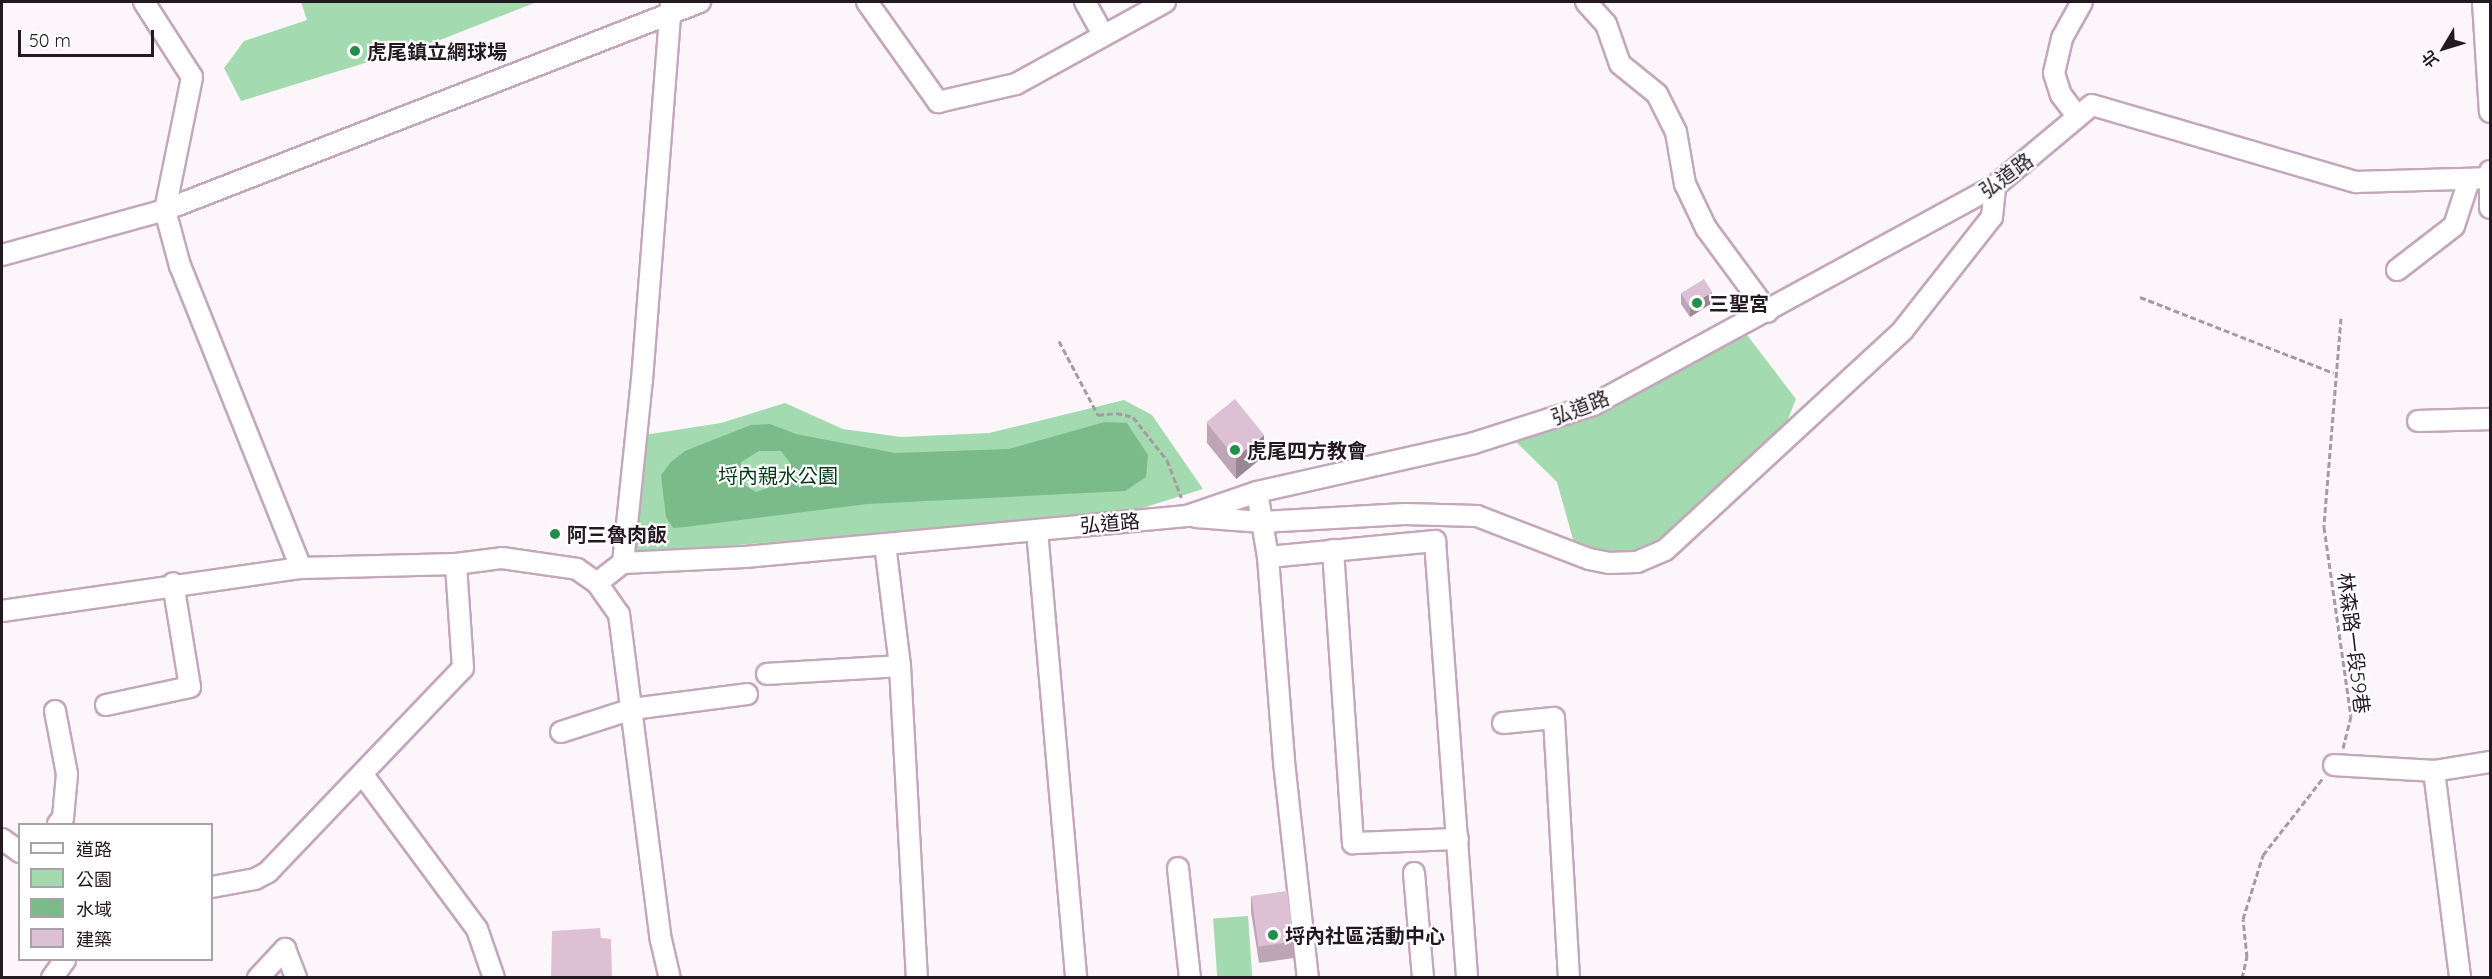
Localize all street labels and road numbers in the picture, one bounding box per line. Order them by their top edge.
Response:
street label: 弘道路 [1975,148,2037,202]
street label: 弘道路 [1548,385,1612,429]
street label: 弘道路 [1079,508,1141,538]
street label: 林森路一段59巷 [2333,571,2375,715]

